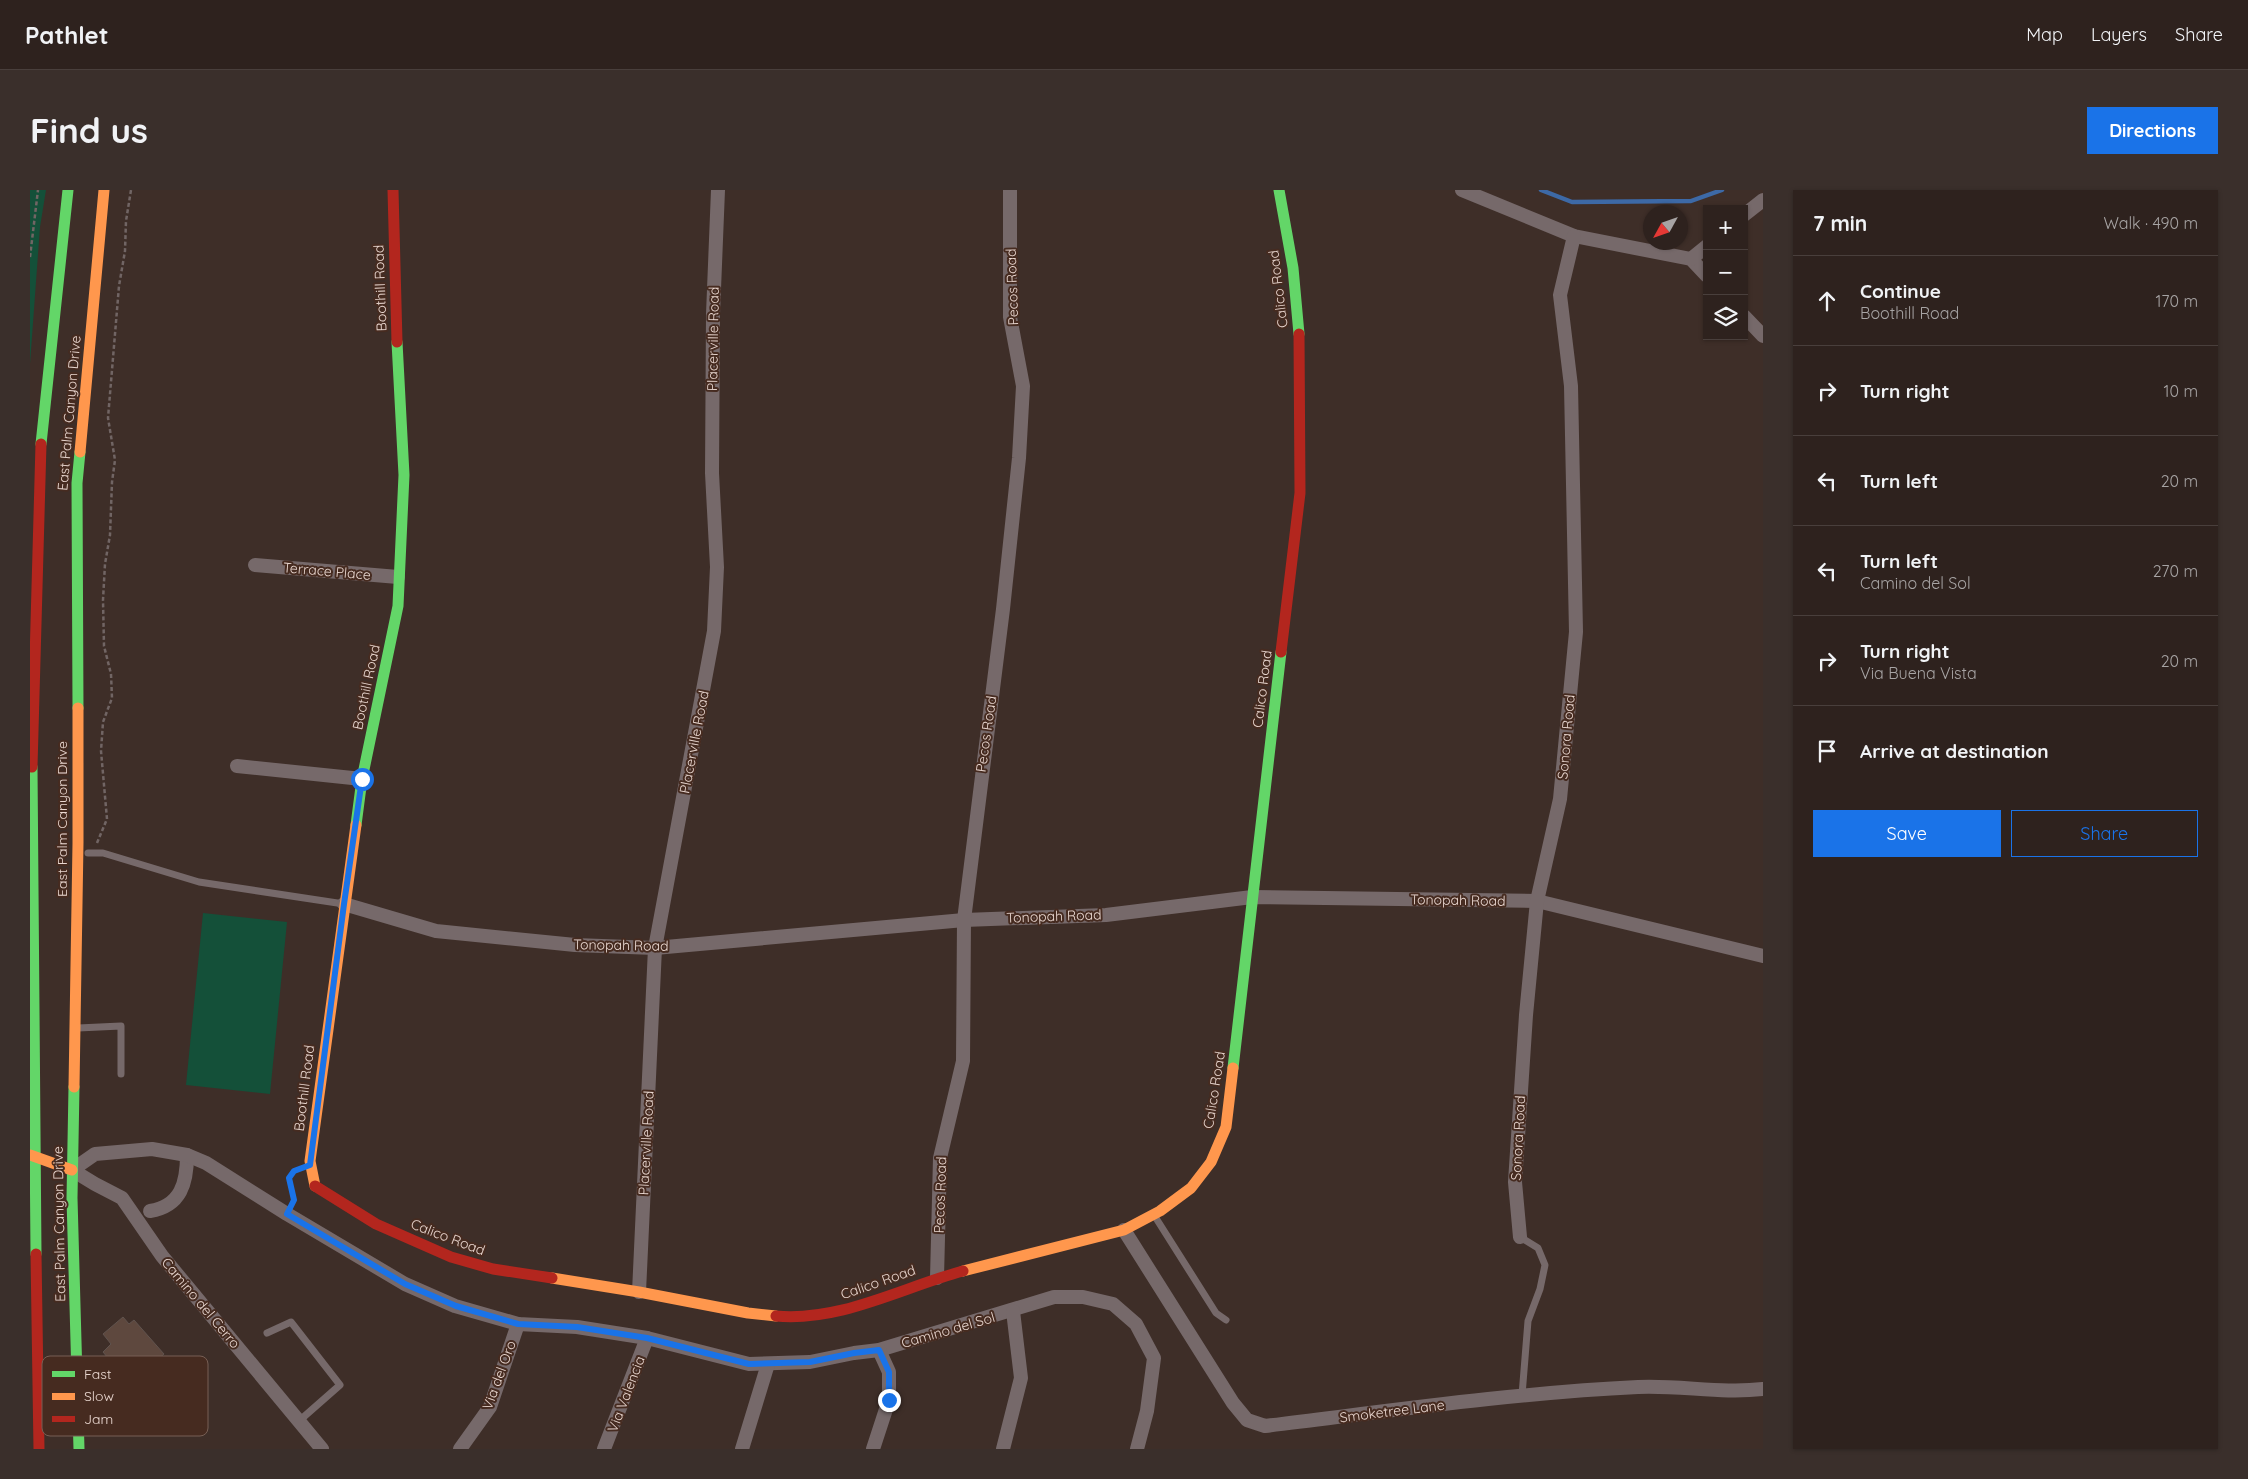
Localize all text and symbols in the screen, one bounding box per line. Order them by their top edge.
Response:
text: Pathlet [25,20,109,50]
text: Map [2026,23,2063,46]
text: Layers [2091,23,2147,46]
text: Share [2175,23,2223,46]
button: Directions [2087,107,2218,154]
text: Find us [30,108,148,152]
north arrow [1643,205,1688,250]
map controls [1703,205,1748,340]
button: + [1703,205,1748,250]
text: 7 min [1813,210,1867,236]
text: Walk · 490 m [2103,213,2198,233]
street label: Boothill Road [369,244,391,332]
street label: Pecos Road [1002,248,1022,326]
street label: Calico Road [1264,249,1292,329]
button: − [1703,250,1748,295]
text: Continue [1860,279,1941,303]
street label: Placerville Road [703,287,723,391]
icon: ahead [1813,287,1841,315]
text: 170 m [2155,291,2198,311]
button: layers [1703,295,1748,340]
text: Boothill Road [1860,303,1959,323]
street label: East Palm Canyon Drive [53,335,85,491]
icon: right [1813,377,1841,405]
text: Turn right [1860,379,1949,403]
text: 10 m [2164,381,2198,401]
icon: left [1813,467,1841,495]
text: Turn left [1860,469,1938,493]
text: 20 m [2161,471,2198,491]
text: Turn left [1860,549,1938,573]
icon: left [1813,557,1841,585]
street label: Terrace Place [282,558,372,584]
text: 270 m [2153,561,2198,581]
text: Camino del Sol [1860,573,1971,593]
text: Turn right [1860,639,1949,663]
street label: Boothill Road [348,643,384,731]
icon: right [1813,647,1841,675]
street label: Calico Road [1248,649,1276,729]
text: 20 m [2161,651,2198,671]
text: Via Buena Vista [1860,663,1977,683]
street label: Placerville Road [675,689,713,795]
street label: Sonora Road [1553,694,1579,780]
street label: Pecos Road [972,695,1000,773]
icon: arrive [1813,737,1841,765]
text: Arrive at destination [1860,739,2049,763]
street label: East Palm Canyon Drive [53,741,71,897]
route start [351,768,374,791]
button: Save [1813,810,2001,857]
button: Share [2011,810,2198,857]
street label: Tonopah Road [1410,890,1506,910]
street label: Tonopah Road [1006,905,1102,927]
street label: Tonopah Road [573,935,669,955]
street label: Boothill Road [290,1044,318,1132]
street label: Calico Road [1199,1050,1229,1130]
street label: Placerville Road [634,1090,658,1196]
street label: Sonora Road [1507,1095,1529,1181]
street label: East Palm Canyon Drive [49,1146,69,1302]
street label: Pecos Road [930,1156,950,1234]
street label: Calico Road [408,1215,488,1259]
street label: Camino del Cerro [158,1254,244,1352]
street label: Calico Road [838,1261,918,1303]
street label: Camino del Sol [899,1308,997,1352]
street label: Via del Oro [478,1338,520,1412]
street label: Via Valencia [603,1353,649,1435]
legend [42,1356,208,1436]
text: Fast [84,1365,112,1383]
text: Slow [84,1387,114,1405]
route end [878,1389,901,1412]
street label: Smoketree Lane [1338,1396,1446,1426]
text: Jam [84,1410,113,1428]

